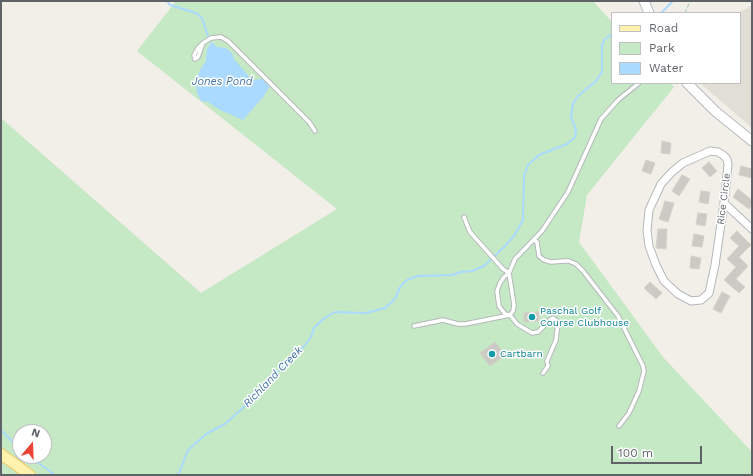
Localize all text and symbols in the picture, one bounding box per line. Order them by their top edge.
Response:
legend [611,12,741,84]
text: Road [649,21,678,35]
text: Park [649,41,675,55]
text: Water [649,61,683,75]
water label: Jones Pond [191,75,253,89]
street label: Rice Circle [715,173,733,225]
place label: Paschal Golf Course Clubhouse [540,305,629,328]
marker: Paschal Golf Course Clubhouse [527,312,537,322]
water label: Richland Creek [241,344,305,410]
place label: Cartbarn [500,348,543,360]
marker: Cartbarn [487,349,497,359]
north arrow [12,424,52,464]
text: N [30,426,42,441]
scale bar [613,438,704,464]
text: 100 m [618,446,653,460]

